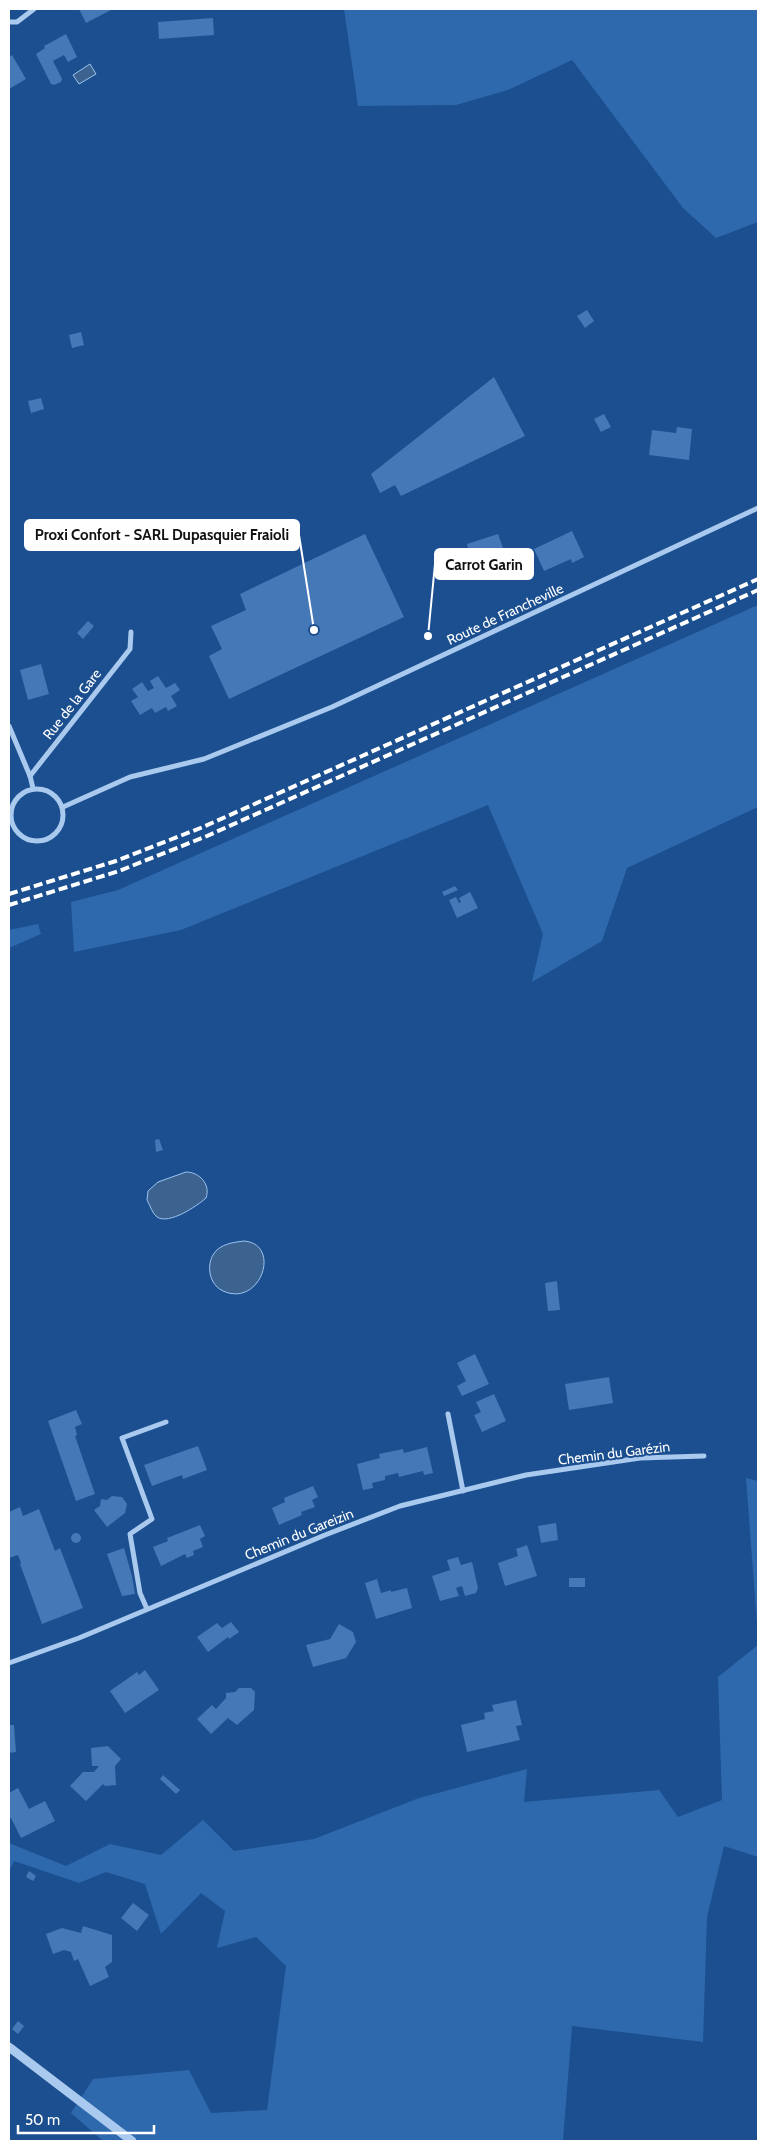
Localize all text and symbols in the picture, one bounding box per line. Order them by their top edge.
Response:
callout: Proxi Confort - SARL Dupasquier Fraioli [25,520,299,550]
text: Proxi Confort - SARL Dupasquier Fraioli [35,526,289,544]
callout: Carrot Garin [435,549,533,579]
text: Carrot Garin [445,556,523,574]
street label: Route de Francheville [444,579,566,649]
street label: Rue de la Gare [39,665,105,743]
street label: Chemin du Garézin [557,1437,671,1469]
street label: Chemin du Gareizin [242,1504,356,1564]
scale bar [18,2102,154,2134]
text: 50 m [25,2111,60,2129]

